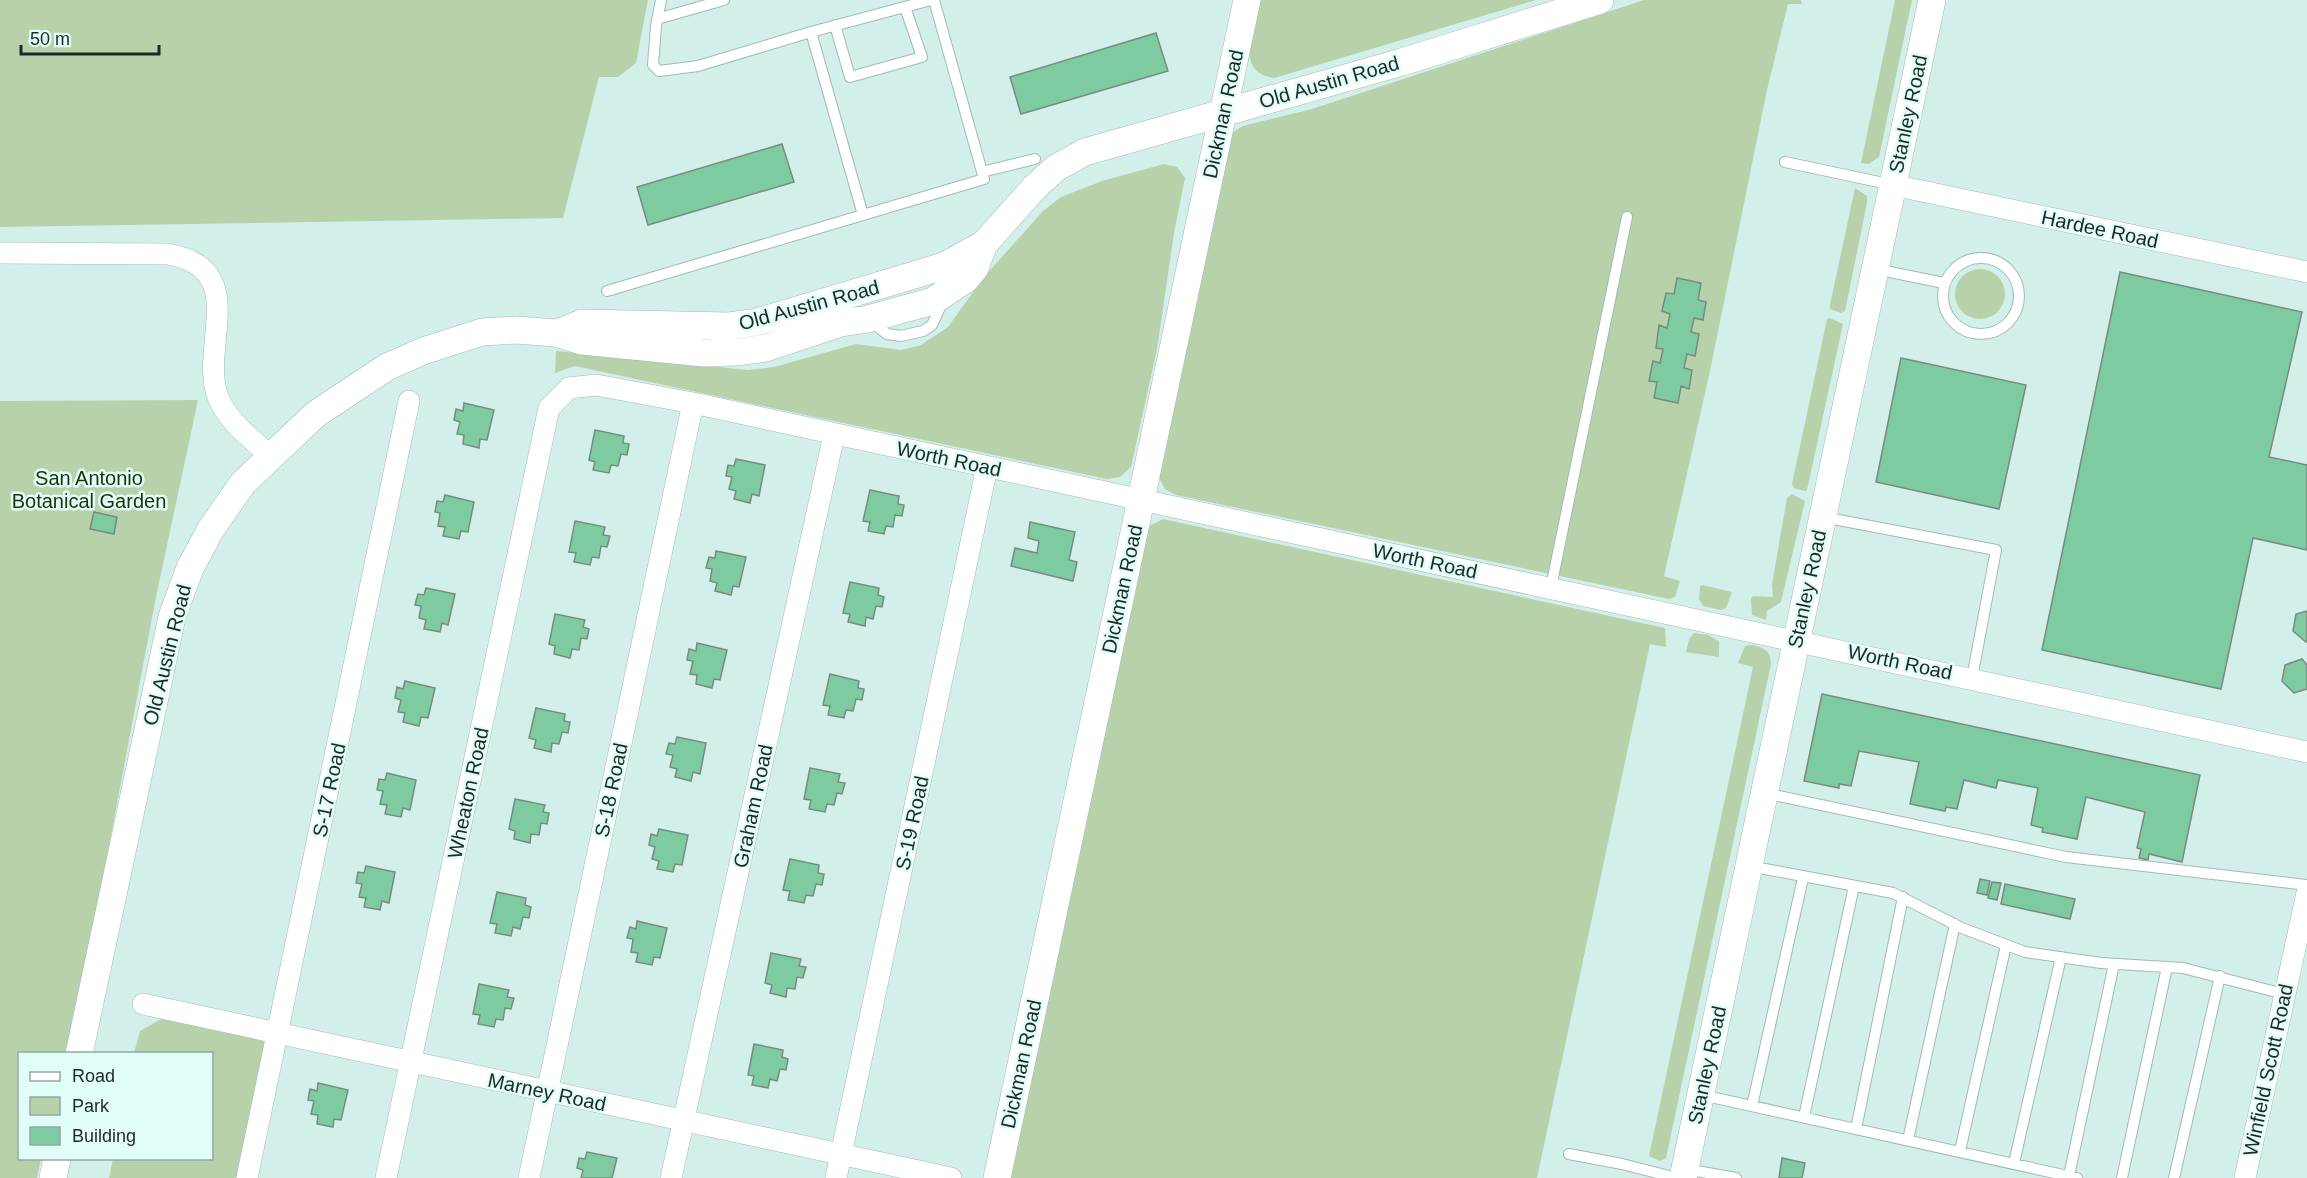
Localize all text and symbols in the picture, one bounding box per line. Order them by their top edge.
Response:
scale bar [21,18,159,56]
text: 50 m [30,29,70,49]
street label: Dickman Road [1199,48,1247,180]
street label: Old Austin Road [1257,52,1401,112]
street label: Stanley Road [1885,53,1931,175]
street label: Hardee Road [2040,206,2160,252]
street label: Old Austin Road [736,276,882,334]
street label: Worth Road [895,437,1003,481]
park label: San Antonio Botanical Garden [12,467,166,512]
street label: Dickman Road [1098,523,1146,655]
street label: Stanley Road [1784,528,1830,650]
street label: Worth Road [1371,539,1479,583]
street label: Old Austin Road [139,582,195,728]
street label: Worth Road [1846,640,1954,684]
street label: Wheaton Road [443,725,493,861]
street label: S-17 Road [308,741,350,839]
street label: S-18 Road [590,741,632,839]
street label: Graham Road [729,742,777,870]
street label: S-19 Road [891,774,933,872]
street label: Winfield Scott Road [2239,982,2297,1158]
street label: Dickman Road [997,998,1045,1130]
street label: Stanley Road [1684,1004,1730,1126]
legend [18,1052,213,1160]
text: Road [72,1066,115,1086]
street label: Marney Road [486,1069,608,1115]
text: Park [72,1096,110,1116]
text: Building [72,1126,136,1146]

